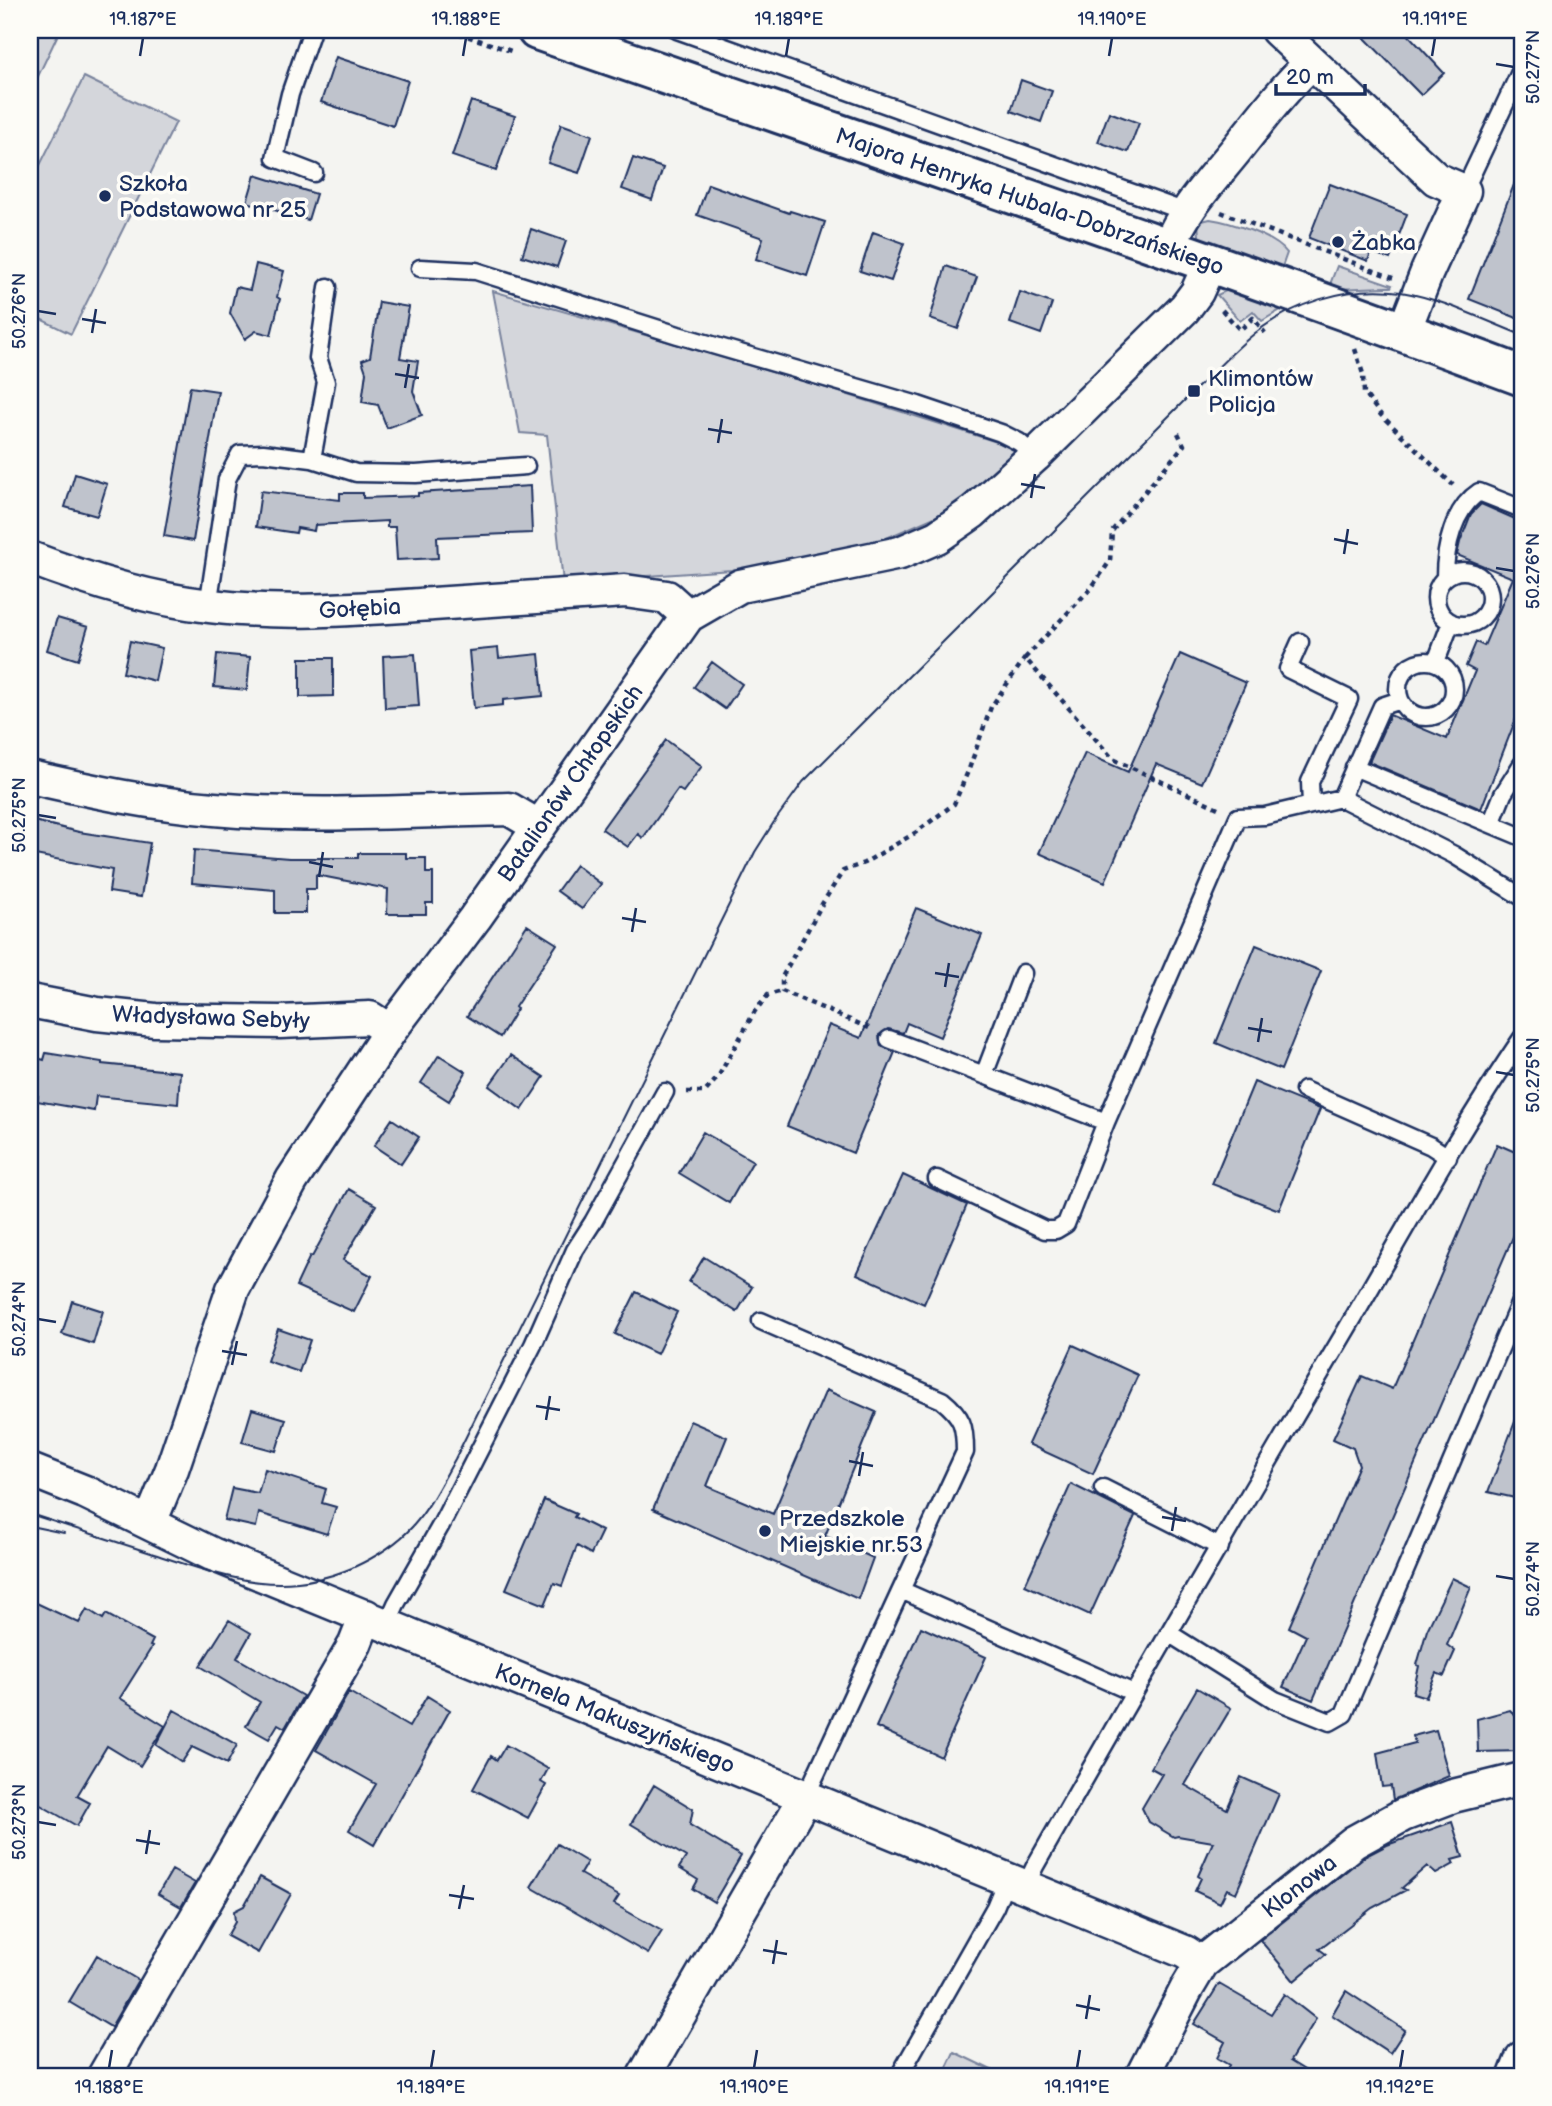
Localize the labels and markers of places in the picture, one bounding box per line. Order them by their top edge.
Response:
place label: Szkoła Podstawowa nr 25 [119,170,307,224]
marker: Szkoła Podstawowa nr 25 [97,188,113,204]
place label: Żabka [1351,229,1416,257]
marker: Żabka [1330,234,1346,250]
place label: Klimontów Policja [1208,365,1314,419]
marker: Klimontów Policja [1186,383,1202,399]
place label: Przedszkole Miejskie nr.53 [779,1505,923,1559]
marker: Przedszkole Miejskie nr.53 [757,1523,773,1539]

